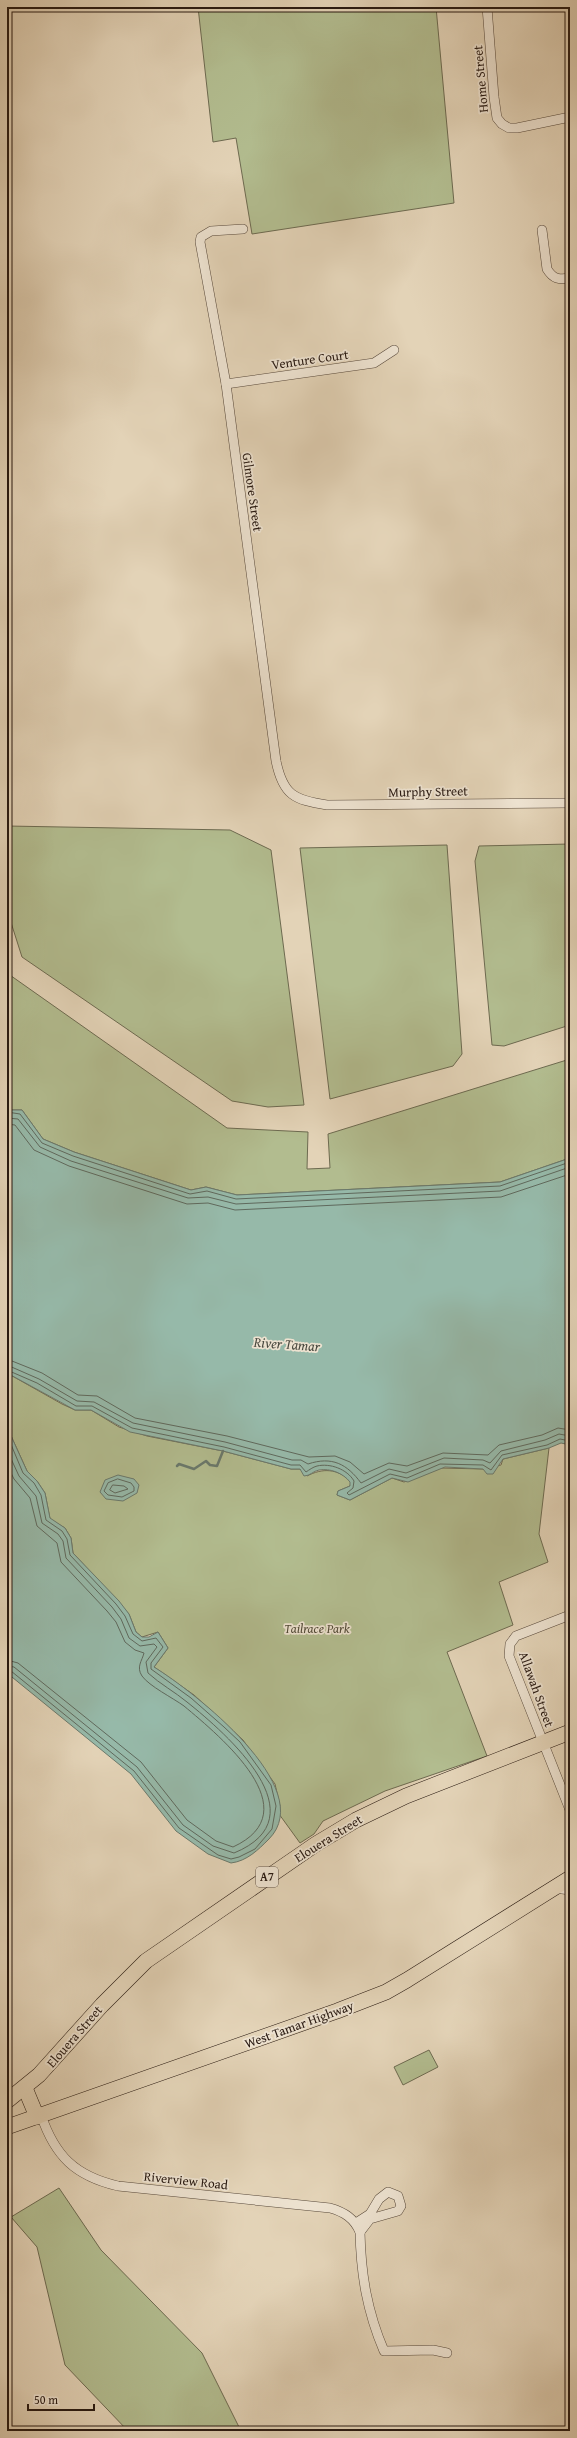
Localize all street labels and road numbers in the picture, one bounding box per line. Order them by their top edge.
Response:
street label: Home Street [468,44,493,114]
street label: Venture Court [270,345,350,374]
street label: Gilmore Street [238,452,267,533]
street label: Murphy Street [388,781,468,802]
street label: Allawah Street [514,1649,559,1730]
street label: Elouera Street [291,1810,366,1867]
road number: A7 [256,1867,278,1887]
street label: West Tamar Highway [242,1996,357,2053]
street label: Elouera Street [42,2001,107,2072]
street label: Riverview Road [143,2167,229,2194]

